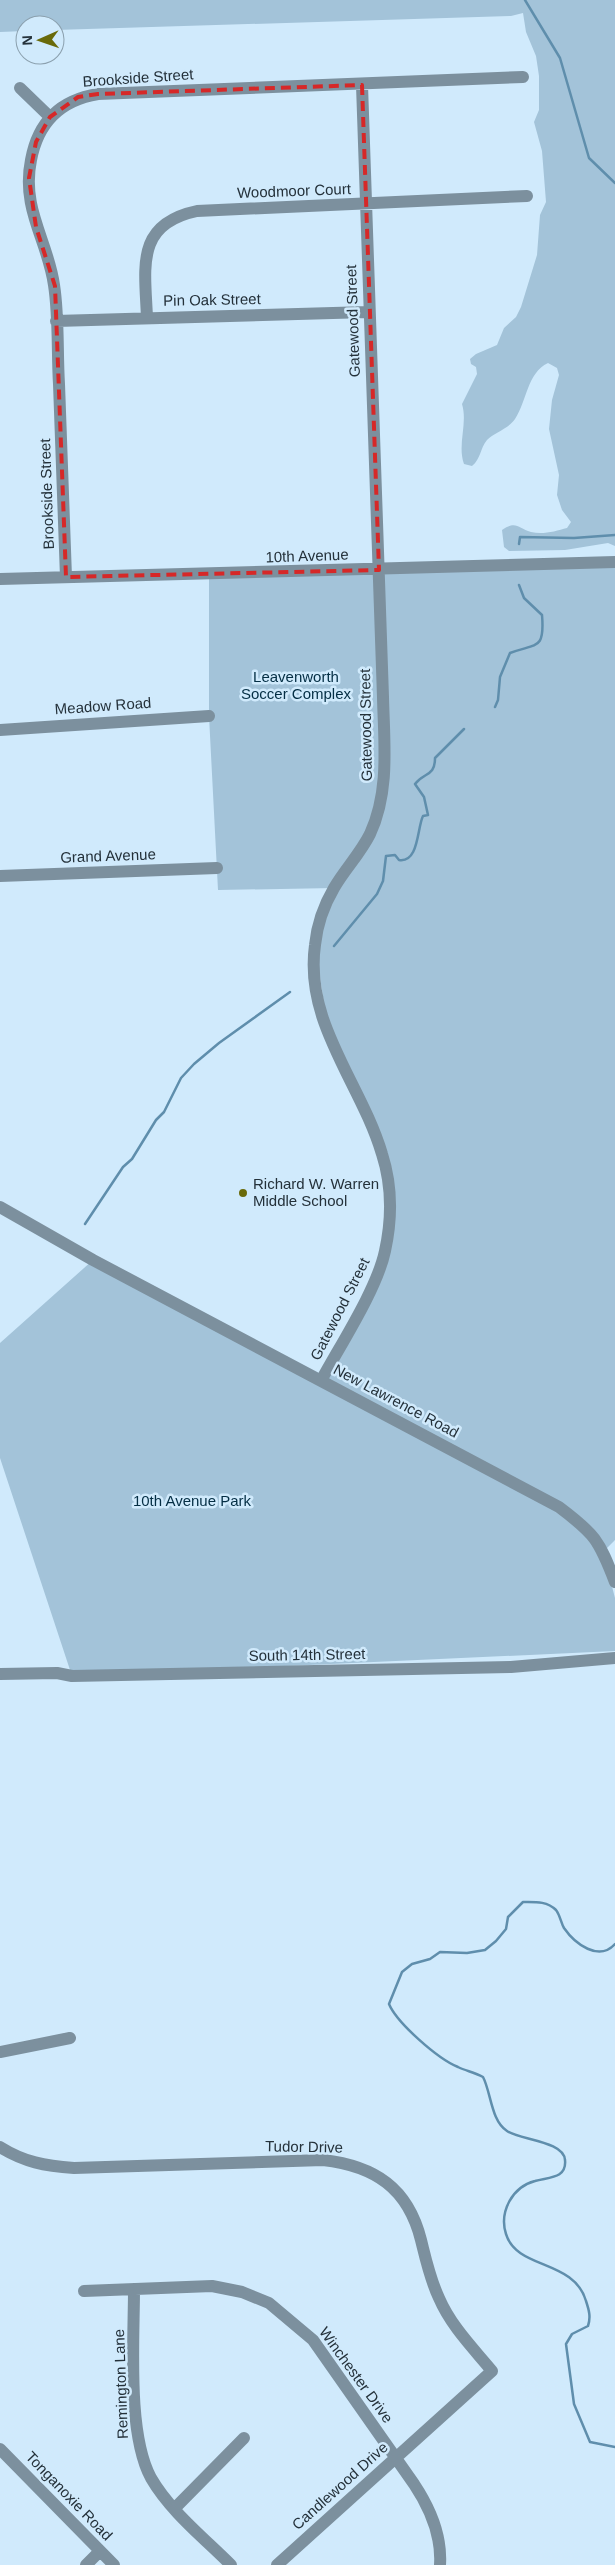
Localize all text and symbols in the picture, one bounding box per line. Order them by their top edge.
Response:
north arrow [15,15,65,65]
text: N [19,35,35,46]
street label: Brookside Street [82,65,195,90]
street label: Woodmoor Court [237,180,352,201]
street label: Gatewood Street [342,264,363,378]
street label: Pin Oak Street [163,290,262,309]
street label: Brookside Street [36,437,57,550]
street label: 10th Avenue [265,546,349,565]
park label: Leavenworth Soccer Complex [241,668,352,702]
street label: Gatewood Street [356,668,375,781]
street label: Meadow Road [54,694,152,717]
street label: Grand Avenue [60,845,156,866]
place label: Richard W. Warren Middle School [253,1175,379,1209]
marker: Richard W. Warren Middle School [237,1187,249,1199]
street label: Gatewood Street [306,1254,373,1363]
street label: New Lawrence Road [331,1360,462,1441]
park label: 10th Avenue Park [133,1492,252,1509]
street label: South 14th Street [248,1645,366,1664]
street label: Tudor Drive [265,2137,343,2156]
street label: Winchester Drive [316,2324,397,2426]
street label: Remington Lane [110,2329,131,2439]
street label: Candlewood Drive [288,2438,391,2533]
street label: Tonganoxie Road [23,2448,116,2544]

